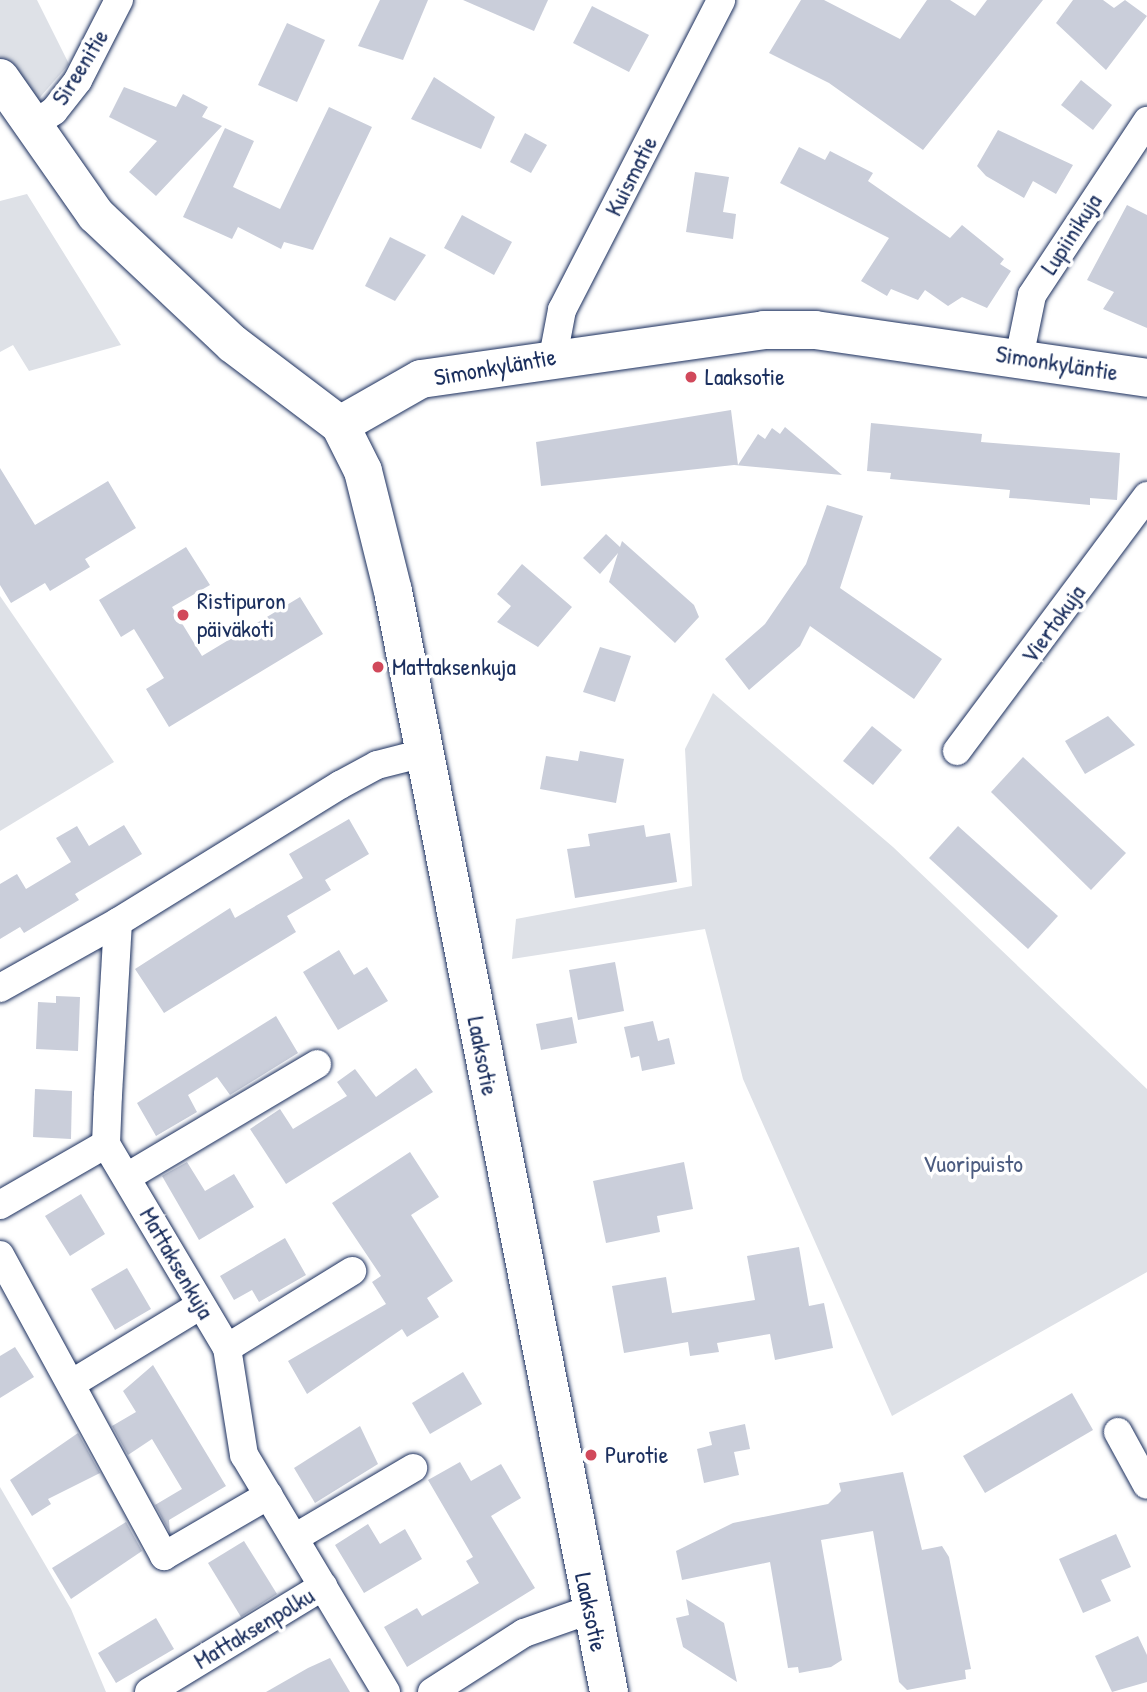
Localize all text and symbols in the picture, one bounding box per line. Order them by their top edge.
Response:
street label: Sireenitie [45,24,115,110]
street label: Kuismatie [599,131,663,221]
street label: Lupiinikuja [1034,188,1108,280]
street label: Simonkyläntie [994,339,1120,387]
street label: Simonkyläntie [432,342,558,392]
place label: Laaksotie [705,363,785,391]
marker: Laaksotie [683,369,699,385]
street label: Viertokuja [1015,579,1091,669]
place label: Ristipuron päiväkoti [197,587,286,643]
marker: Ristipuron päiväkoti [175,607,191,623]
place label: Mattaksenkuja [392,653,516,681]
marker: Mattaksenkuja [370,659,386,675]
street label: Laaksotie [461,1014,505,1098]
park label: Vuoripuisto [923,1150,1023,1178]
street label: Mattaksenkuja [134,1202,220,1324]
place label: Purotie [605,1441,668,1469]
marker: Purotie [583,1447,599,1463]
street label: Laaksotie [569,1570,613,1654]
street label: Mattaksenpolku [189,1581,319,1675]

